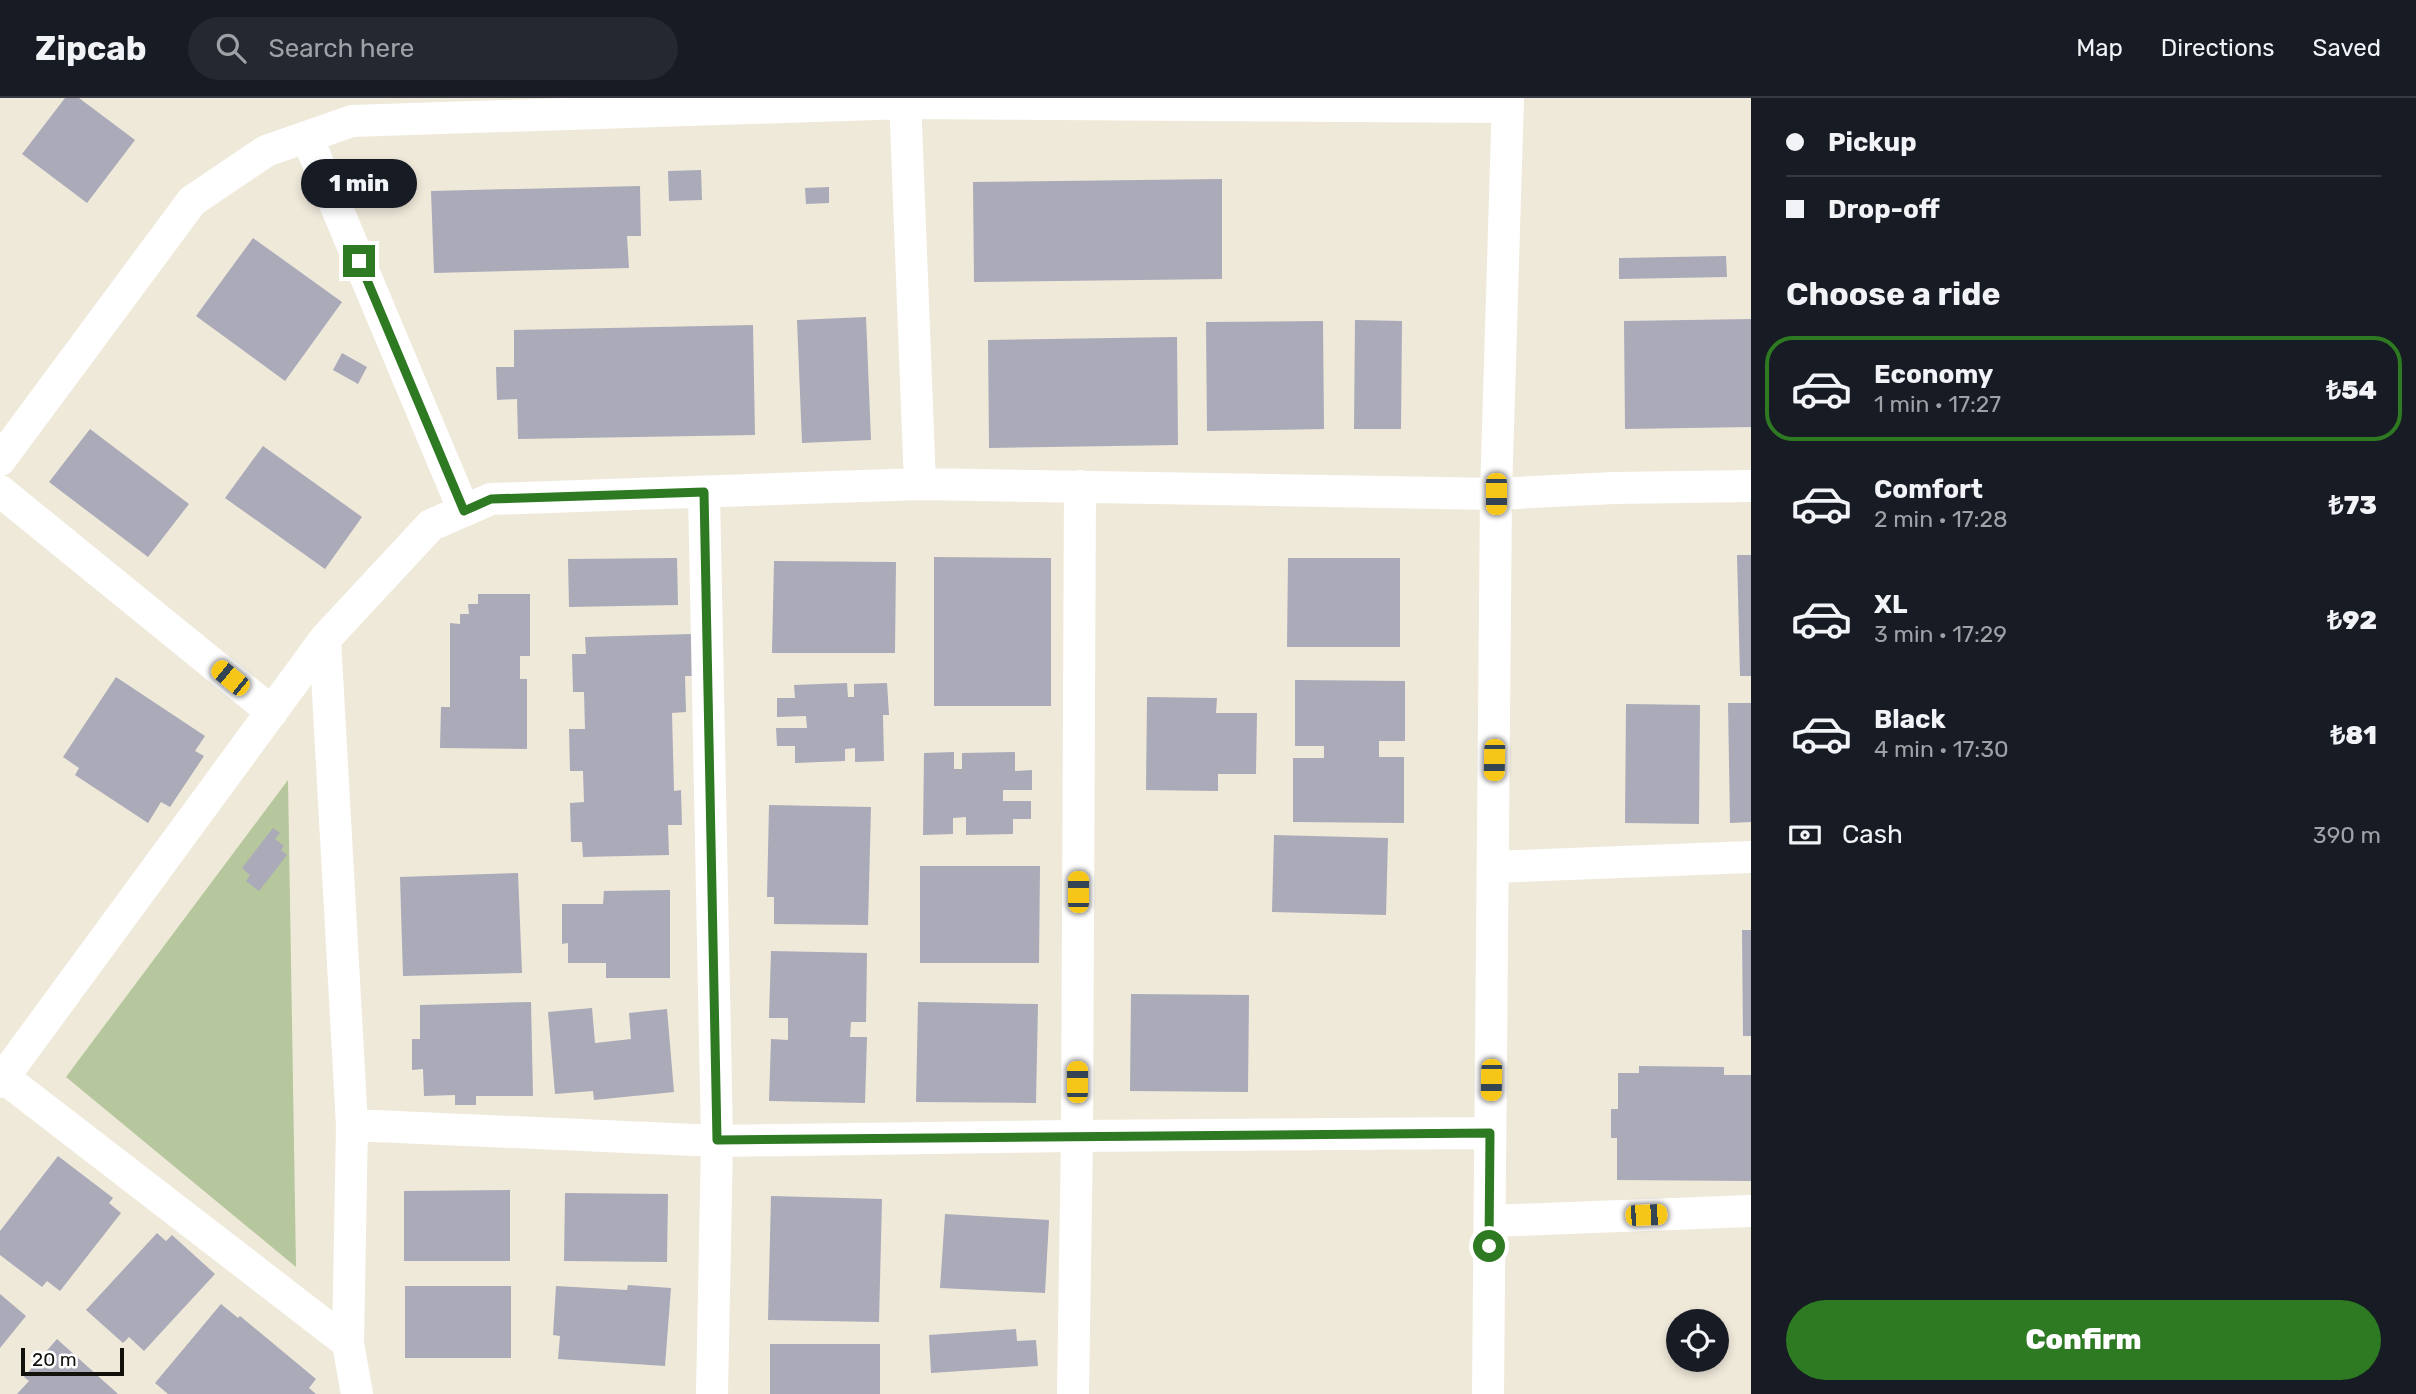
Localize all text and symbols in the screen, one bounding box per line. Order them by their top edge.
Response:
search box [188,17,678,80]
text: Zipcab [35,29,146,68]
icon: search [212,29,250,67]
text: Search here [268,33,414,64]
text: Map [2076,34,2123,62]
text: Directions [2161,34,2274,62]
text: Saved [2312,34,2381,62]
text: Pickup [1828,127,1917,158]
callout: 1 min [301,159,417,208]
text: 1 min [329,169,389,197]
text: Drop-off [1828,194,1940,225]
route end [343,245,375,277]
text: Choose a ride [1786,275,2000,313]
icon: car [1790,357,1853,420]
text: Economy [1874,359,1993,390]
text: ₺54 [2326,375,2377,406]
text: 1 min · 17:27 [1874,390,2001,418]
icon: car [1790,472,1853,535]
car [1486,473,1507,515]
text: Comfort [1874,474,1983,505]
text: ₺73 [2329,490,2377,521]
text: 2 min · 17:28 [1874,505,2008,533]
icon: car [1790,587,1853,650]
text: XL [1874,589,1907,620]
text: ₺92 [2327,605,2377,636]
text: 3 min · 17:29 [1874,620,2007,648]
car [208,657,253,699]
icon: car [1790,702,1853,765]
text: Black [1874,704,1946,735]
text: ₺81 [2330,720,2377,751]
text: 4 min · 17:30 [1874,735,2009,763]
car [1484,739,1505,781]
icon: cash [1786,816,1824,854]
text: Cash [1842,819,1903,850]
text: 390 m [2313,821,2381,849]
car [1068,871,1089,913]
car [1481,1059,1502,1101]
car [1067,1061,1088,1103]
car [1625,1204,1668,1226]
route start [1473,1230,1505,1262]
button: Confirm [1786,1300,2381,1380]
map controls [1666,1309,1729,1372]
button: locate [1666,1309,1729,1372]
scale bar [21,1345,124,1377]
text: 20 m [32,1348,77,1371]

